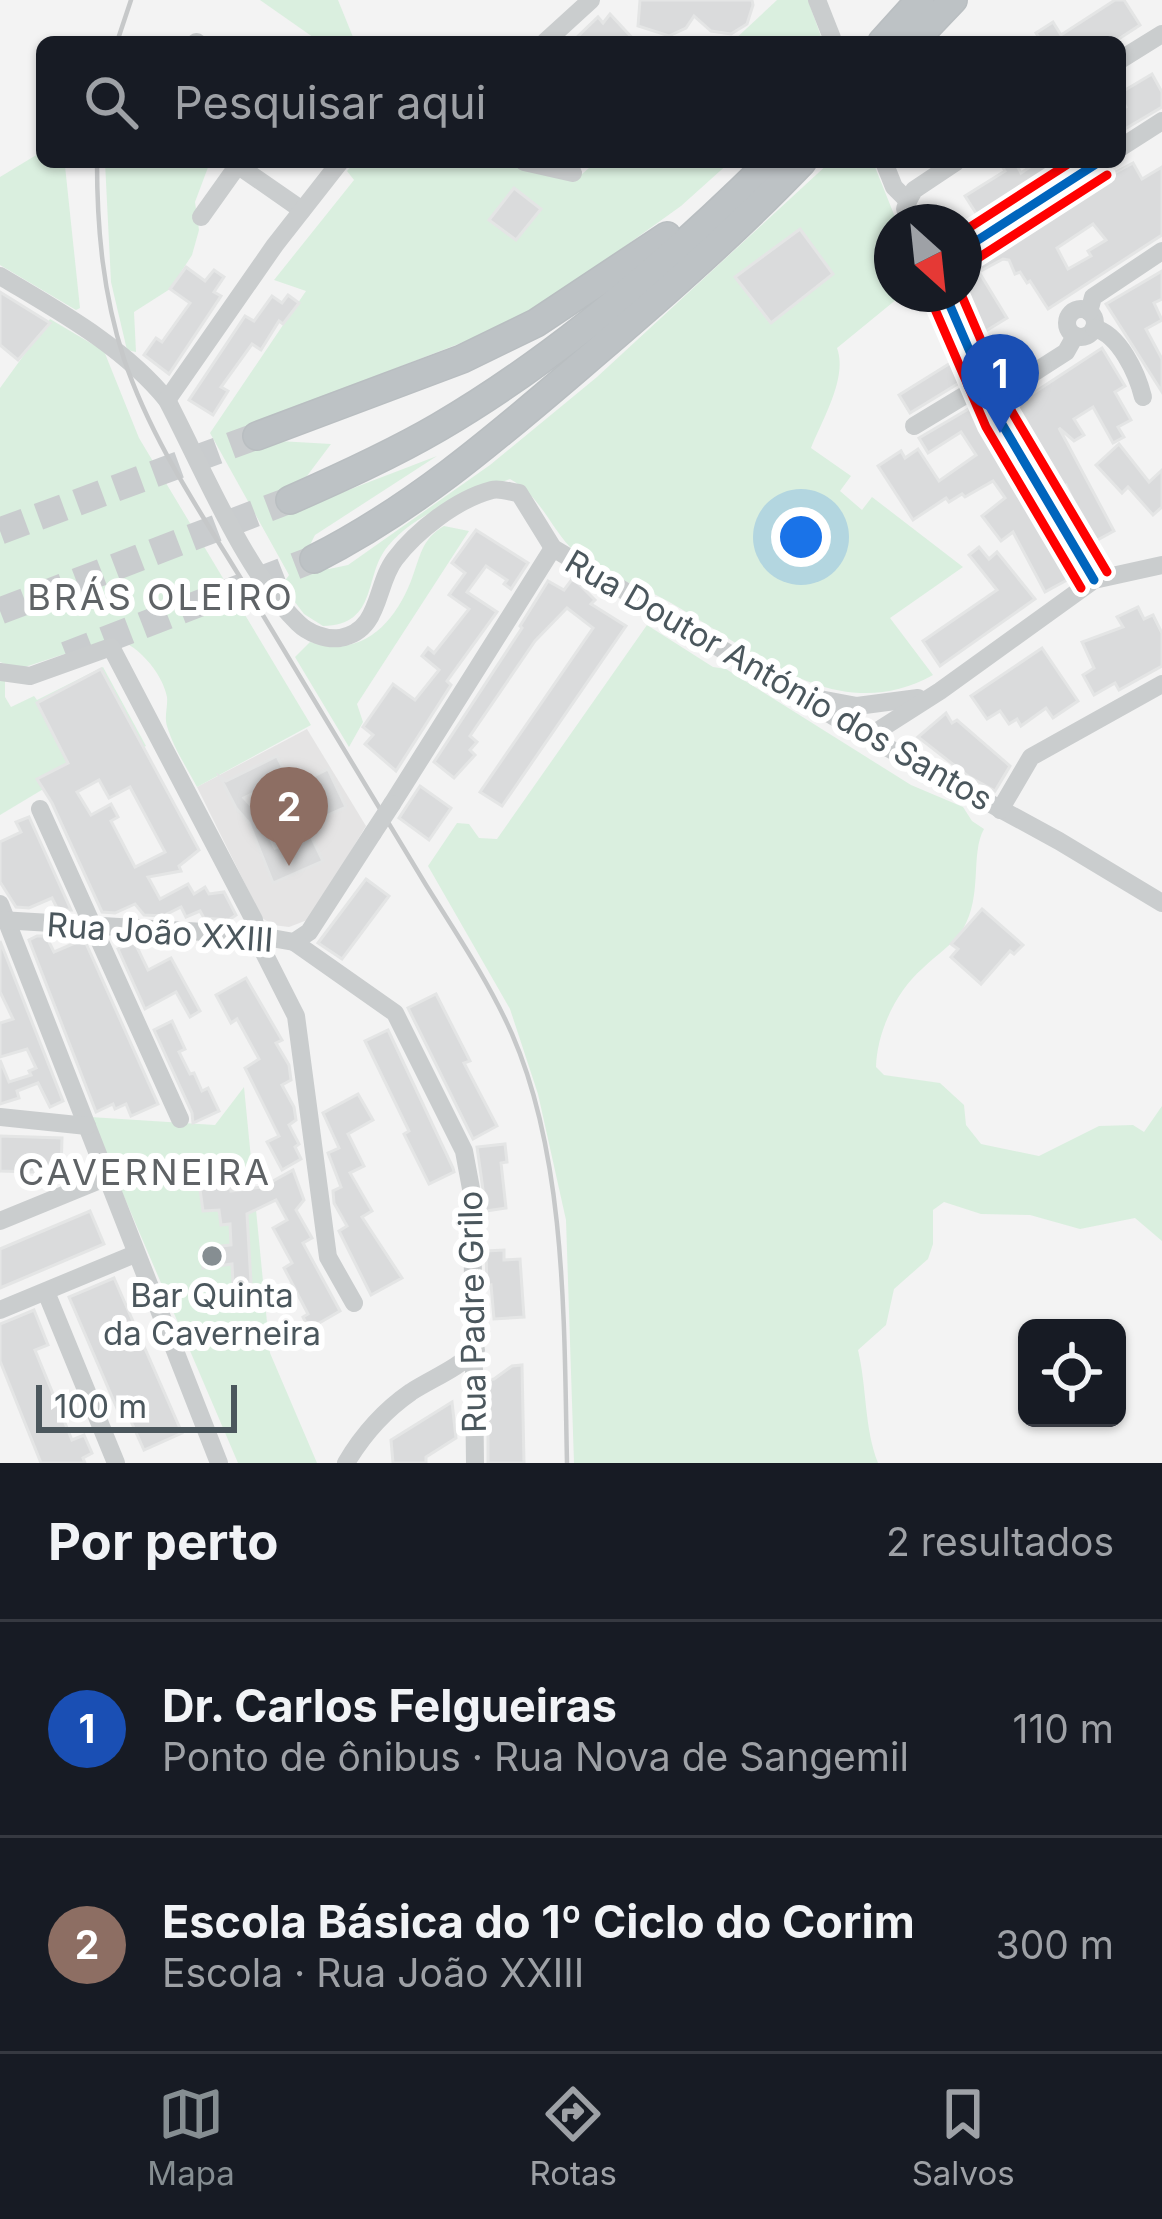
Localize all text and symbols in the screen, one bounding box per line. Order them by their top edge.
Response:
search box [36,36,1126,168]
icon: search [78,69,144,135]
text: Pesquisar aqui [174,75,487,130]
north arrow [874,204,982,312]
pin: 1 [961,334,1039,433]
your location [771,507,831,567]
street label: Rua Doutor António dos Santos [558,541,1000,819]
district label: BRÁS OLEIRO [27,575,295,619]
pin: 2 [250,767,328,866]
street label: Rua João XXIII [46,904,274,960]
district label: CAVERNEIRA [18,1150,272,1194]
street label: Rua Padre Grilo [450,1191,494,1433]
marker: Bar Quinta da Caverneira [199,1243,225,1269]
place label: Bar Quinta da Caverneira [103,1275,321,1353]
map controls [1018,1319,1126,1427]
button: locate [1018,1319,1126,1427]
scale bar [36,1379,237,1432]
text: 100 m [54,1386,147,1426]
text: Por perto [48,1511,279,1572]
text: 2 resultados [886,1518,1114,1565]
text: Dr. Carlos Felgueiras [162,1678,617,1733]
text: 1 [79,1705,95,1752]
text: 110 m [1013,1705,1114,1752]
text: Ponto de ônibus · Rua Nova de Sangemil [162,1733,909,1780]
text: Escola Básica do 1º Ciclo do Corim [162,1894,915,1949]
text: 2 [75,1921,99,1968]
text: 300 m [996,1921,1114,1968]
text: Escola · Rua João XXIII [162,1949,584,1996]
tab: Mapa [147,2081,235,2193]
tab: Rotas [529,2081,617,2193]
tab: Salvos [912,2081,1015,2193]

